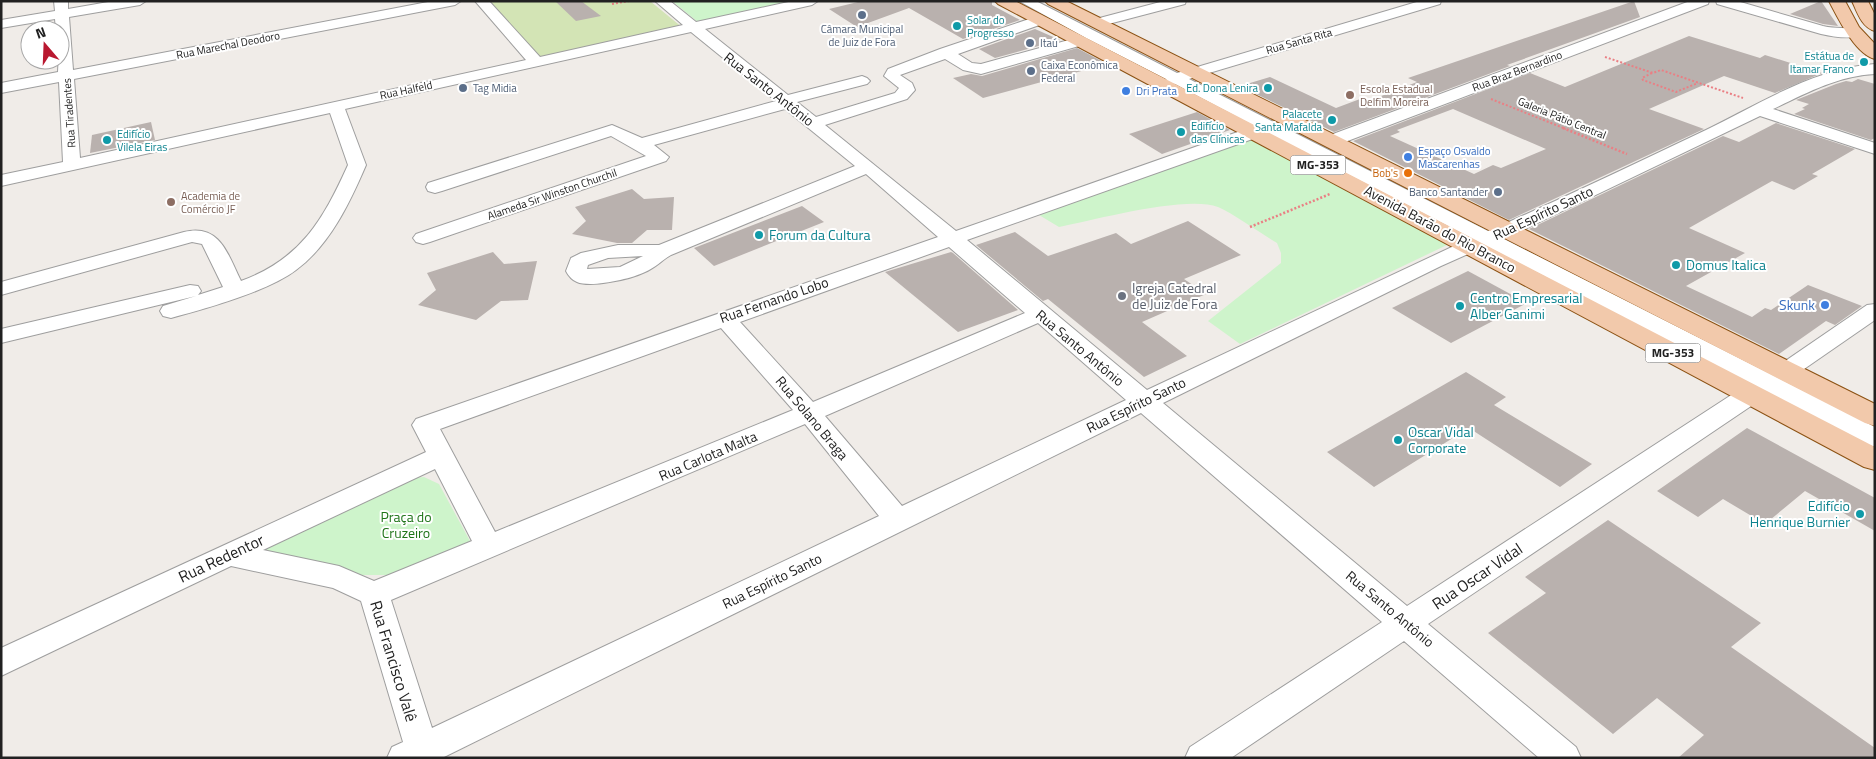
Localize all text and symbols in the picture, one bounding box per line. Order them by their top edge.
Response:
marker: Câmara Municipal de Juiz de Fora [856,9,868,21]
place label: Solar do Progresso [967,12,1014,41]
north arrow [20,20,70,70]
marker: Solar do Progresso [951,20,963,32]
text: N [33,21,49,44]
place label: Câmara Municipal de Juiz de Fora [821,21,903,50]
street label: Rua Santa Rita [1264,24,1334,58]
street label: Rua Marechal Deodoro [175,27,281,63]
place label: Itaú [1040,35,1058,51]
marker: Itaú [1024,37,1036,49]
street label: Rua Braz Bernardino [1470,46,1564,96]
street label: Rua Santo Antônio [720,47,819,131]
place label: Estátua de Itamar Franco [1790,48,1854,77]
marker: Estátua de Itamar Franco [1858,56,1870,68]
place label: Caixa Econômica Federal [1041,57,1118,86]
marker: Caixa Econômica Federal [1025,65,1037,77]
street label: Rua Halfeld [378,77,434,103]
street label: Rua Tiradentes [59,78,79,148]
place label: Tag Midia [473,80,517,96]
place label: Ed. Dona Lenira [1186,80,1258,96]
place label: Escola Estadual Delfim Moreira [1360,81,1433,110]
marker: Tag Midia [457,82,469,94]
marker: Ed. Dona Lenira [1262,82,1274,94]
place label: Dri Prata [1136,83,1177,99]
marker: Dri Prata [1120,85,1132,97]
marker: Escola Estadual Delfim Moreira [1344,89,1356,101]
street label: Galeria Pátio Central [1515,93,1609,143]
place label: Palacete Santa Mafalda [1255,106,1322,135]
marker: Palacete Santa Mafalda [1326,114,1338,126]
place label: Edifício das Clínicas [1191,118,1245,147]
place label: Edifício Vilela Eiras [117,126,167,155]
marker: Edifício das Clínicas [1175,126,1187,138]
marker: Edifício Vilela Eiras [101,134,113,146]
place label: Espaço Osvaldo Mascarenhas [1418,143,1491,172]
marker: Espaço Osvaldo Mascarenhas [1402,151,1414,163]
road number: MG-353 [1290,156,1346,174]
street label: Alameda Sir Winston Churchil [485,164,619,224]
place label: Bob's [1372,165,1398,181]
marker: Bob's [1402,167,1414,179]
street label: Avenida Barão do Rio Branco [1361,180,1520,278]
street label: Rua Espírito Santo [1489,180,1596,245]
place label: Banco Santander [1409,184,1488,200]
marker: Banco Santander [1492,186,1504,198]
place label: Academia de Comércio JF [181,188,241,217]
marker: Academia de Comércio JF [165,196,177,208]
place label: Forum da Cultura [769,224,870,245]
marker: Forum da Cultura [753,229,765,241]
place label: Domus Italica [1686,254,1766,275]
marker: Domus Italica [1670,259,1682,271]
street label: Rua Fernando Lobo [717,271,831,328]
place label: Igreja Catedral de Juiz de Fora [1132,277,1217,314]
place label: Centro Empresarial Alber Ganimi [1470,287,1582,324]
marker: Igreja Catedral de Juiz de Fora [1116,290,1128,302]
place label: Skunk [1779,294,1815,315]
marker: Skunk [1819,299,1831,311]
marker: Centro Empresarial Alber Ganimi [1454,300,1466,312]
street label: Rua Santo Antônio [1032,304,1129,391]
road number: MG-353 [1646,343,1700,362]
street label: Rua Solano Braga [771,371,854,464]
street label: Rua Espírito Santo [1082,371,1189,438]
place label: Oscar Vidal Corporate [1408,421,1474,458]
street label: Rua Carlota Malta [655,425,760,486]
marker: Oscar Vidal Corporate [1392,434,1404,446]
place label: Edifício Henrique Burnier [1750,495,1850,532]
park label: Praça do Cruzeiro [380,506,432,543]
marker: Edifício Henrique Burnier [1854,508,1866,520]
street label: Rua Redentor [174,527,268,588]
street label: Rua Oscar Vidal [1427,537,1527,615]
street label: Rua Espírito Santo [718,547,825,614]
street label: Rua Santo Antônio [1342,565,1439,652]
street label: Rua Francisco Valê [364,597,424,725]

